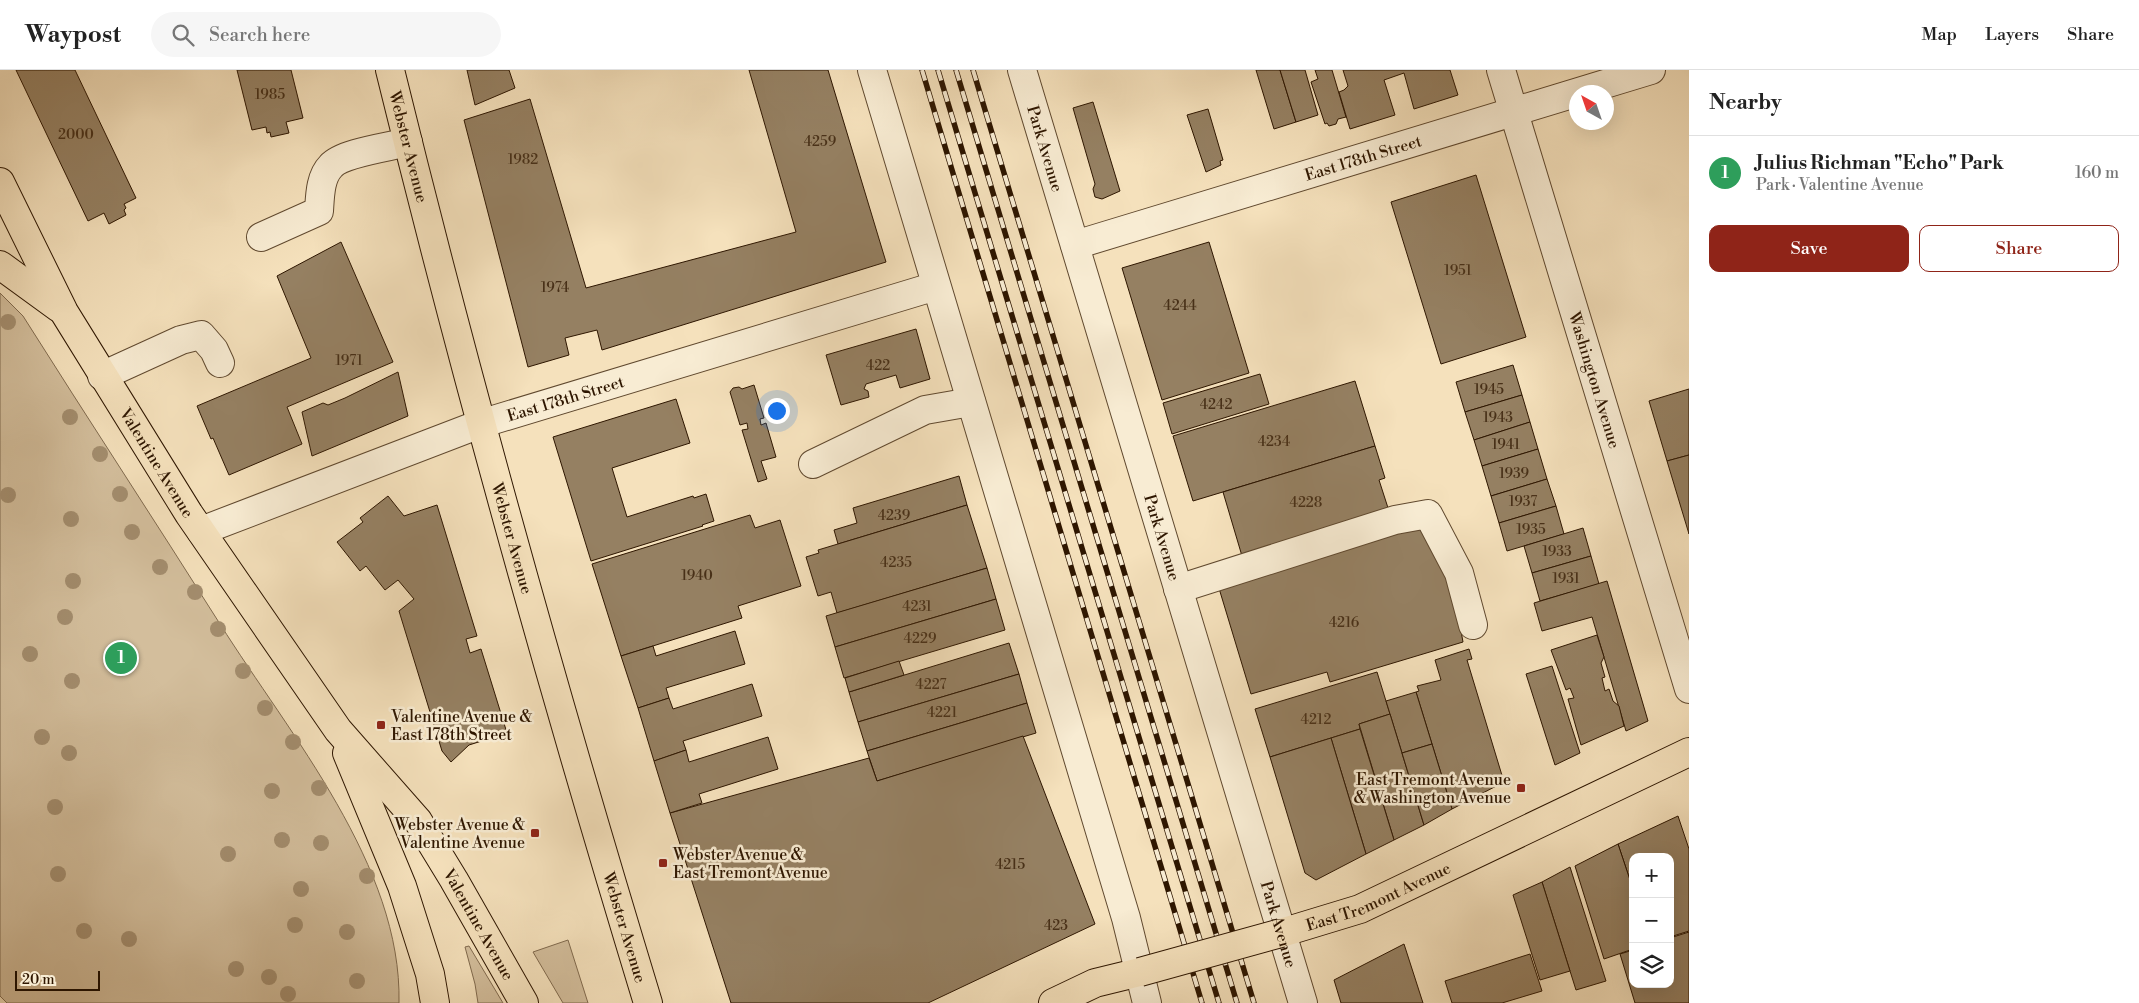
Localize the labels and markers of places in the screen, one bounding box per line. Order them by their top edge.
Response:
pin: 1 [105,639,137,677]
place label: Valentine Avenue & East 178th Street [390,707,532,745]
marker: Valentine Avenue & East 178th Street [375,719,387,731]
place label: East Tremont Avenue & Washington Avenue [1354,770,1511,808]
marker: East Tremont Avenue & Washington Avenue [1515,782,1527,794]
place label: Webster Avenue & Valentine Avenue [394,815,525,853]
marker: Webster Avenue & Valentine Avenue [529,827,541,839]
place label: Webster Avenue & East Tremont Avenue [672,845,828,883]
marker: Webster Avenue & East Tremont Avenue [657,857,669,869]

